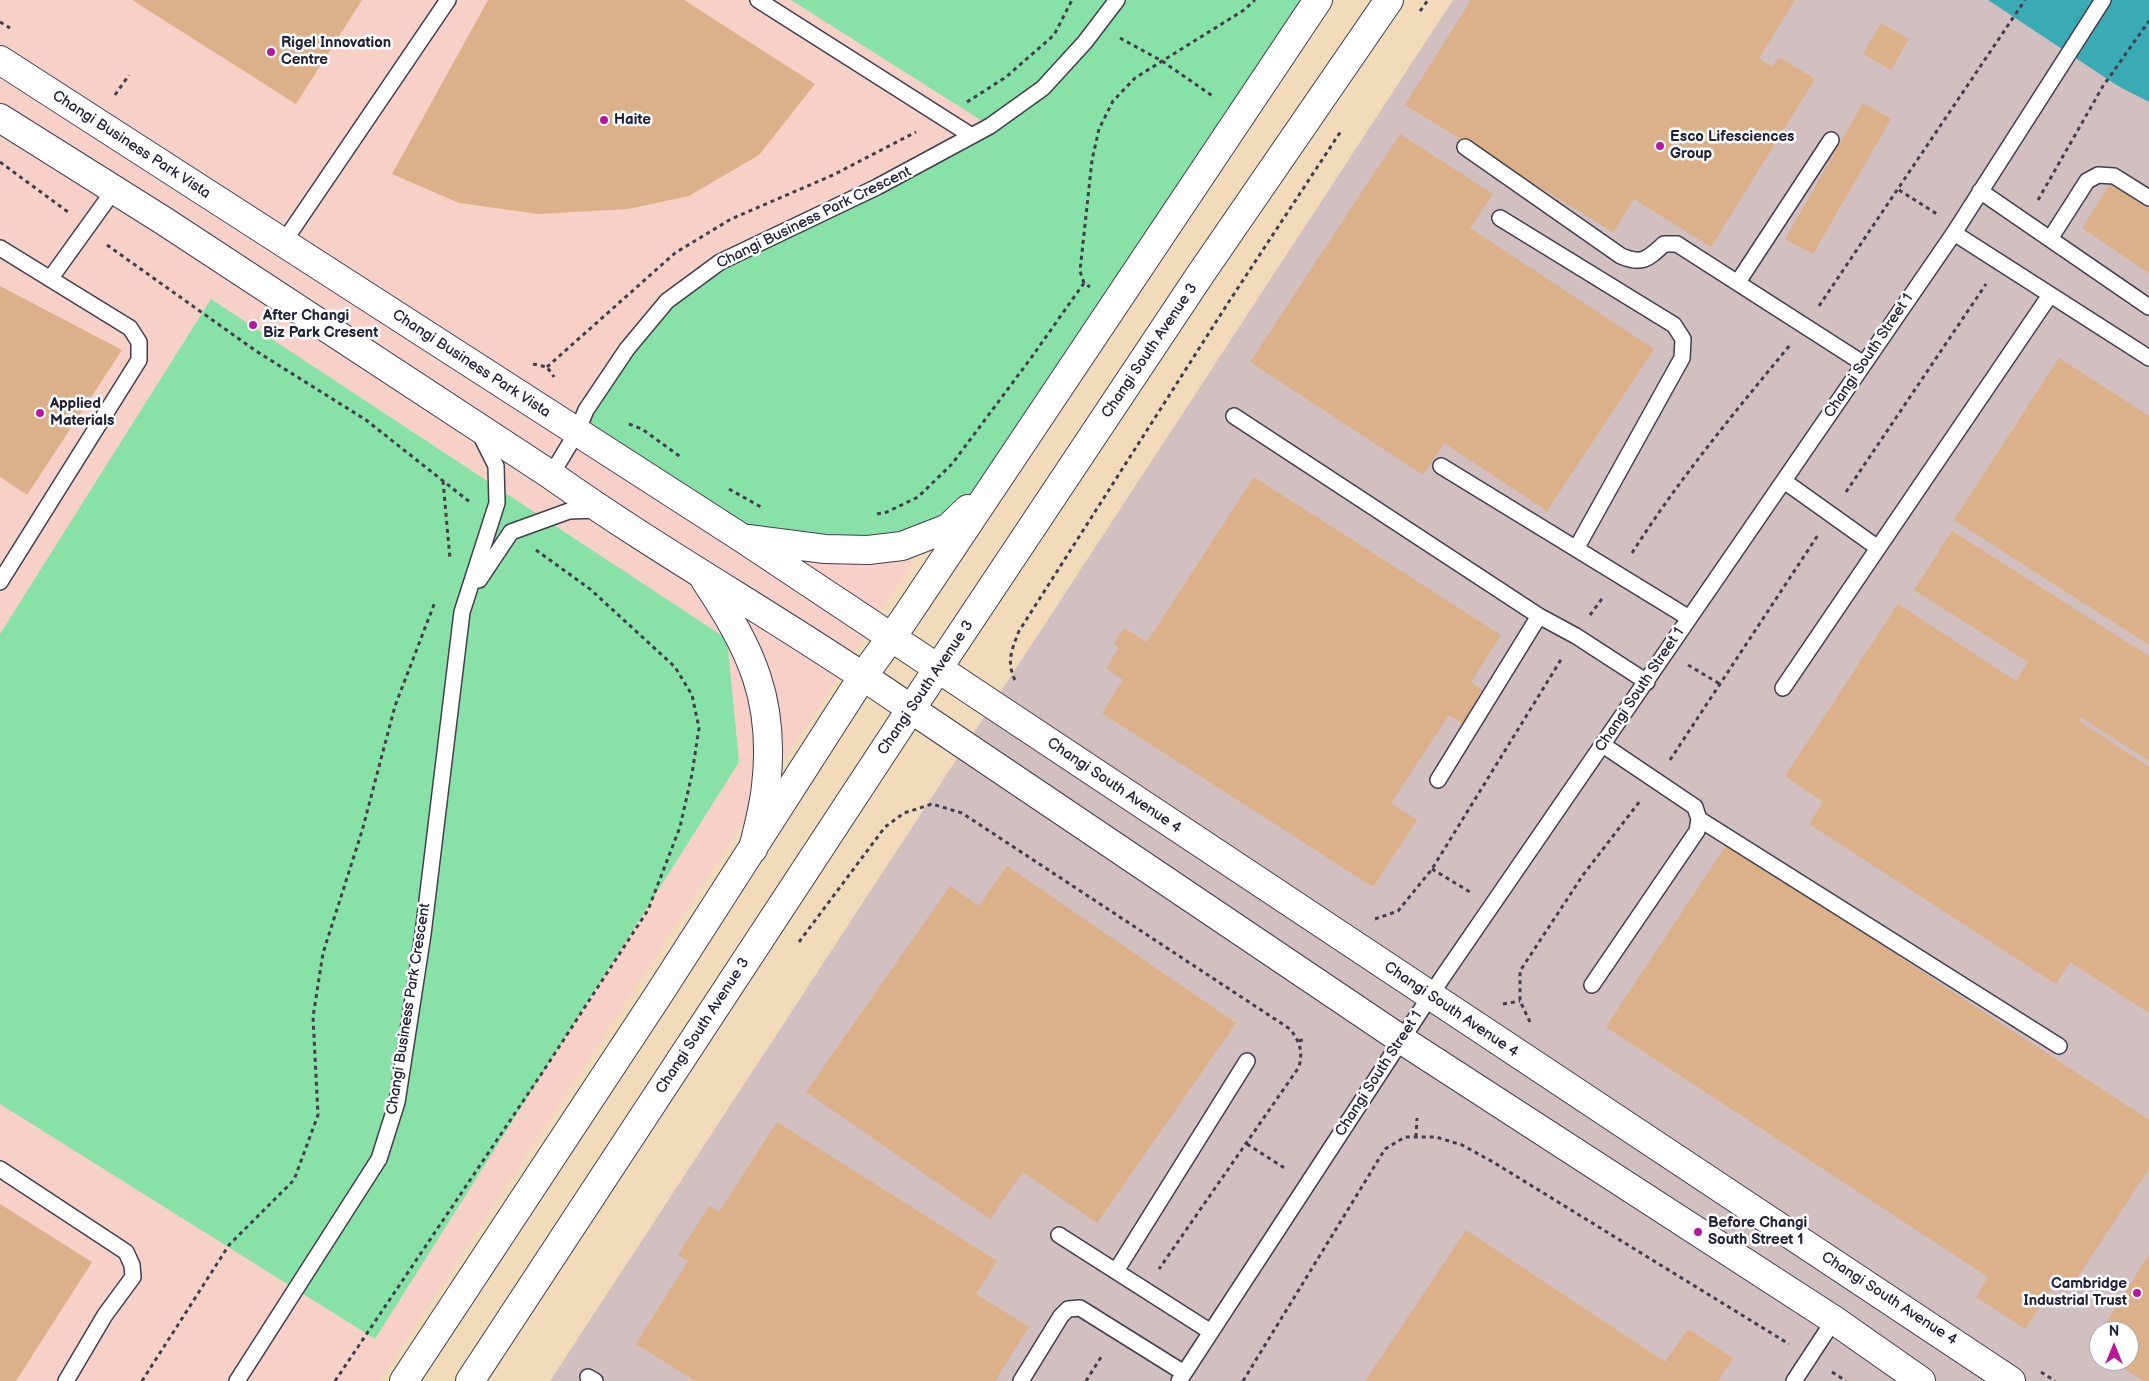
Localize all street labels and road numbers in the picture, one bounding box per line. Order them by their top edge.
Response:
street label: Changi Business Park Vista [49,87,213,203]
street label: Changi Business Park Crescent [714,163,914,273]
street label: Changi South Avenue 3 [1098,280,1202,422]
street label: Changi South Street 1 [1821,290,1917,422]
street label: Changi Business Park Vista [389,306,553,422]
street label: Changi South Avenue 3 [874,617,978,759]
street label: Changi South Street 1 [1592,624,1688,756]
street label: Changi South Avenue 4 [1043,734,1185,838]
street label: Changi Business Park Crescent [383,902,435,1116]
street label: Changi South Avenue 3 [652,955,754,1097]
street label: Changi South Avenue 4 [1380,958,1522,1062]
street label: Changi South Street 1 [1332,1008,1426,1140]
street label: Changi South Avenue 4 [1818,1248,1960,1350]

